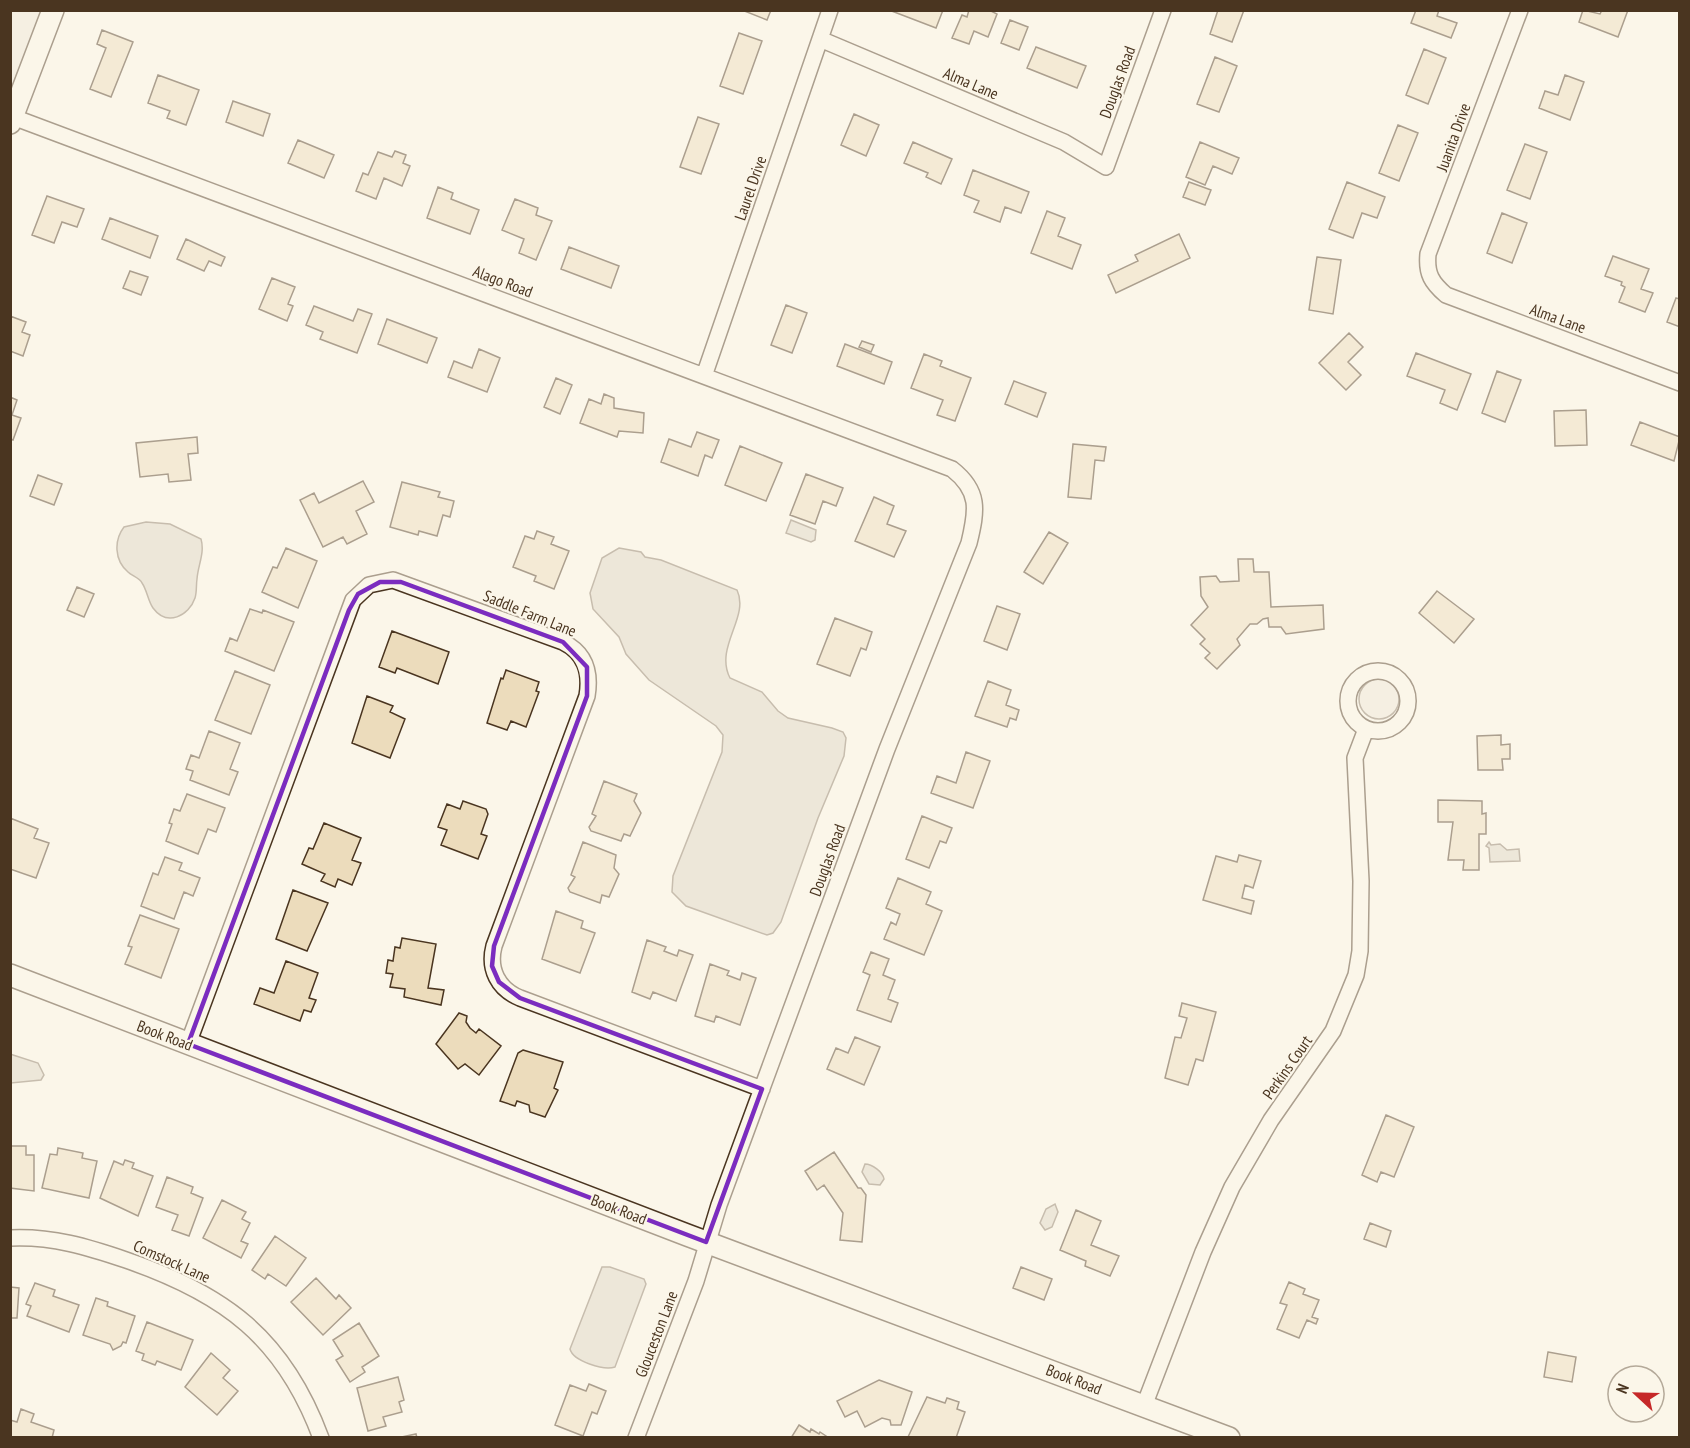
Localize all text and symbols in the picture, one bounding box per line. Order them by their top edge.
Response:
street label: Douglas Road [1095,43,1139,121]
street label: Alma Lane [940,62,1002,104]
street label: Juanita Drive [1431,100,1475,175]
street label: Laurel Drive [730,153,770,223]
street label: Alago Road [470,261,536,302]
street label: Alma Lane [1527,299,1589,337]
street label: Saddle Farm Lane [481,585,579,641]
street label: Douglas Road [805,821,849,899]
street label: Book Road [134,1015,196,1055]
street label: Perkins Court [1258,1031,1317,1103]
street label: Book Road [588,1189,650,1229]
street label: Comstock Lane [130,1235,214,1287]
street label: Glouceston Lane [630,1288,682,1380]
street label: Book Road [1043,1359,1105,1399]
north arrow [1606,1364,1666,1424]
text: N [1611,1381,1633,1396]

